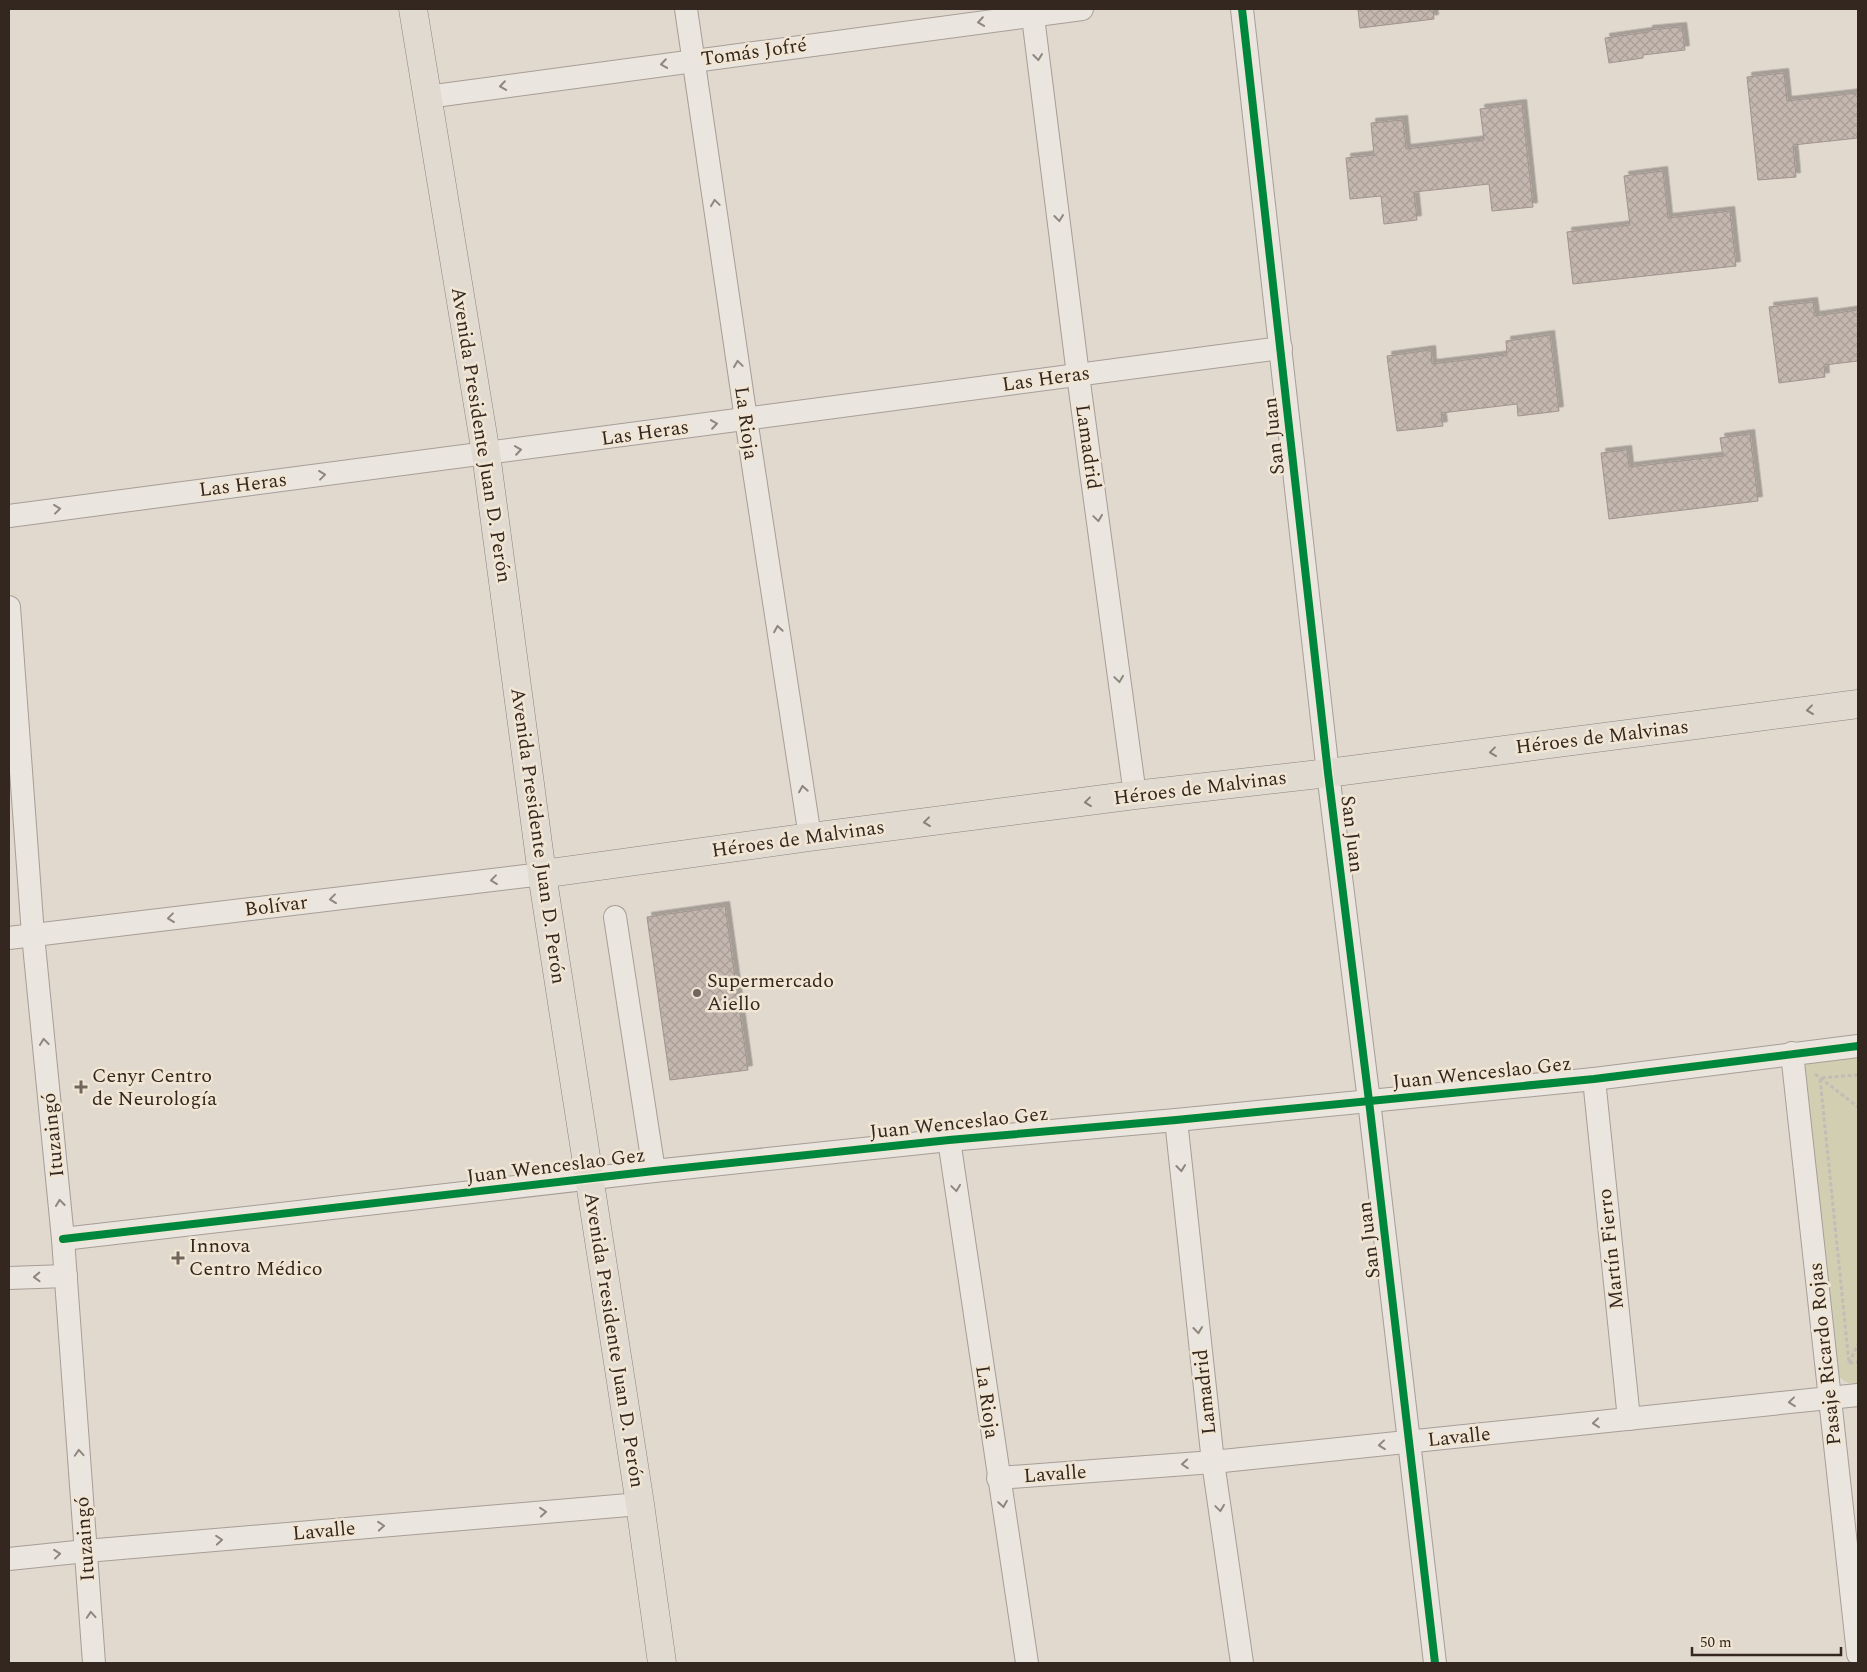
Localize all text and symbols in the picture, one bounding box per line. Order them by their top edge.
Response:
one-way arrow [977,16,985,27]
street label: Tomás Jofré [699,30,809,74]
one-way arrow [1032,53,1043,61]
one-way arrow [660,59,668,69]
one-way arrow [499,81,507,91]
one-way arrow [710,199,721,207]
one-way arrow [1053,215,1064,223]
street label: Avenida Presidente Juan D. Perón [443,285,519,585]
street label: Las Heras [1000,358,1092,400]
one-way arrow [733,360,744,368]
street label: La Rioja [726,384,766,462]
street label: San Juan [1255,396,1293,476]
street label: Lamadrid [1067,402,1109,492]
street label: Las Heras [599,412,691,454]
one-way arrow [710,419,718,429]
one-way arrow [514,445,523,455]
street label: Las Heras [197,465,289,505]
one-way arrow [319,470,327,481]
one-way arrow [53,504,61,515]
one-way arrow [1092,515,1103,523]
one-way arrow [773,624,784,632]
one-way arrow [1114,675,1124,684]
street label: Avenida Presidente Juan D. Perón [502,686,574,986]
one-way arrow [1806,704,1814,715]
street label: Héroes de Malvinas [1514,711,1690,763]
one-way arrow [1488,746,1497,756]
street label: Héroes de Malvinas [1112,762,1288,814]
one-way arrow [798,785,808,793]
street label: San Juan [1332,794,1372,874]
one-way arrow [1084,796,1093,806]
street label: Héroes de Malvinas [710,812,886,866]
one-way arrow [923,816,931,827]
one-way arrow [490,874,498,885]
street label: Bolívar [243,887,309,925]
one-way arrow [328,893,336,904]
one-way arrow [167,912,175,923]
place label: Supermercado Aiello [707,966,834,1019]
marker: Supermercado Aiello [691,987,703,999]
one-way arrow [39,1037,50,1045]
street label: Juan Wenceslao Gez [1391,1049,1573,1097]
place label: Cenyr Centro de Neurología [92,1061,217,1114]
marker: Cenyr Centro de Neurología [74,1080,88,1094]
street label: Ituzaingó [34,1091,72,1179]
street label: Juan Wenceslao Gez [868,1099,1050,1147]
street label: Juan Wenceslao Gez [465,1140,647,1192]
one-way arrow [1175,1164,1186,1172]
one-way arrow [950,1184,960,1192]
street label: Martín Fierro [1590,1187,1632,1311]
street label: Avenida Presidente Juan D. Perón [576,1190,652,1490]
one-way arrow [55,1199,66,1207]
street label: San Juan [1349,1200,1389,1280]
place label: Innova Centro Médico [189,1231,323,1284]
marker: Innova Centro Médico [171,1251,185,1265]
street label: Pasaje Ricardo Rojas [1800,1261,1850,1447]
one-way arrow [33,1272,41,1283]
one-way arrow [1192,1326,1203,1334]
street label: Lamadrid [1186,1348,1224,1436]
street label: La Rioja [967,1363,1007,1441]
one-way arrow [1788,1396,1796,1407]
one-way arrow [1592,1417,1600,1428]
street label: Lavalle [1426,1419,1492,1455]
one-way arrow [1378,1439,1386,1450]
one-way arrow [74,1448,85,1456]
street label: Lavalle [1022,1457,1088,1491]
one-way arrow [1181,1458,1189,1469]
street label: Ituzaingó [67,1496,103,1582]
one-way arrow [997,1500,1007,1509]
one-way arrow [1214,1504,1224,1513]
one-way arrow [539,1507,547,1518]
street label: Lavalle [291,1513,357,1549]
one-way arrow [377,1521,385,1532]
one-way arrow [215,1534,223,1545]
one-way arrow [54,1549,62,1560]
one-way arrow [85,1610,96,1618]
scale bar [1692,1624,1841,1656]
text: 50 m [1700,1631,1732,1654]

